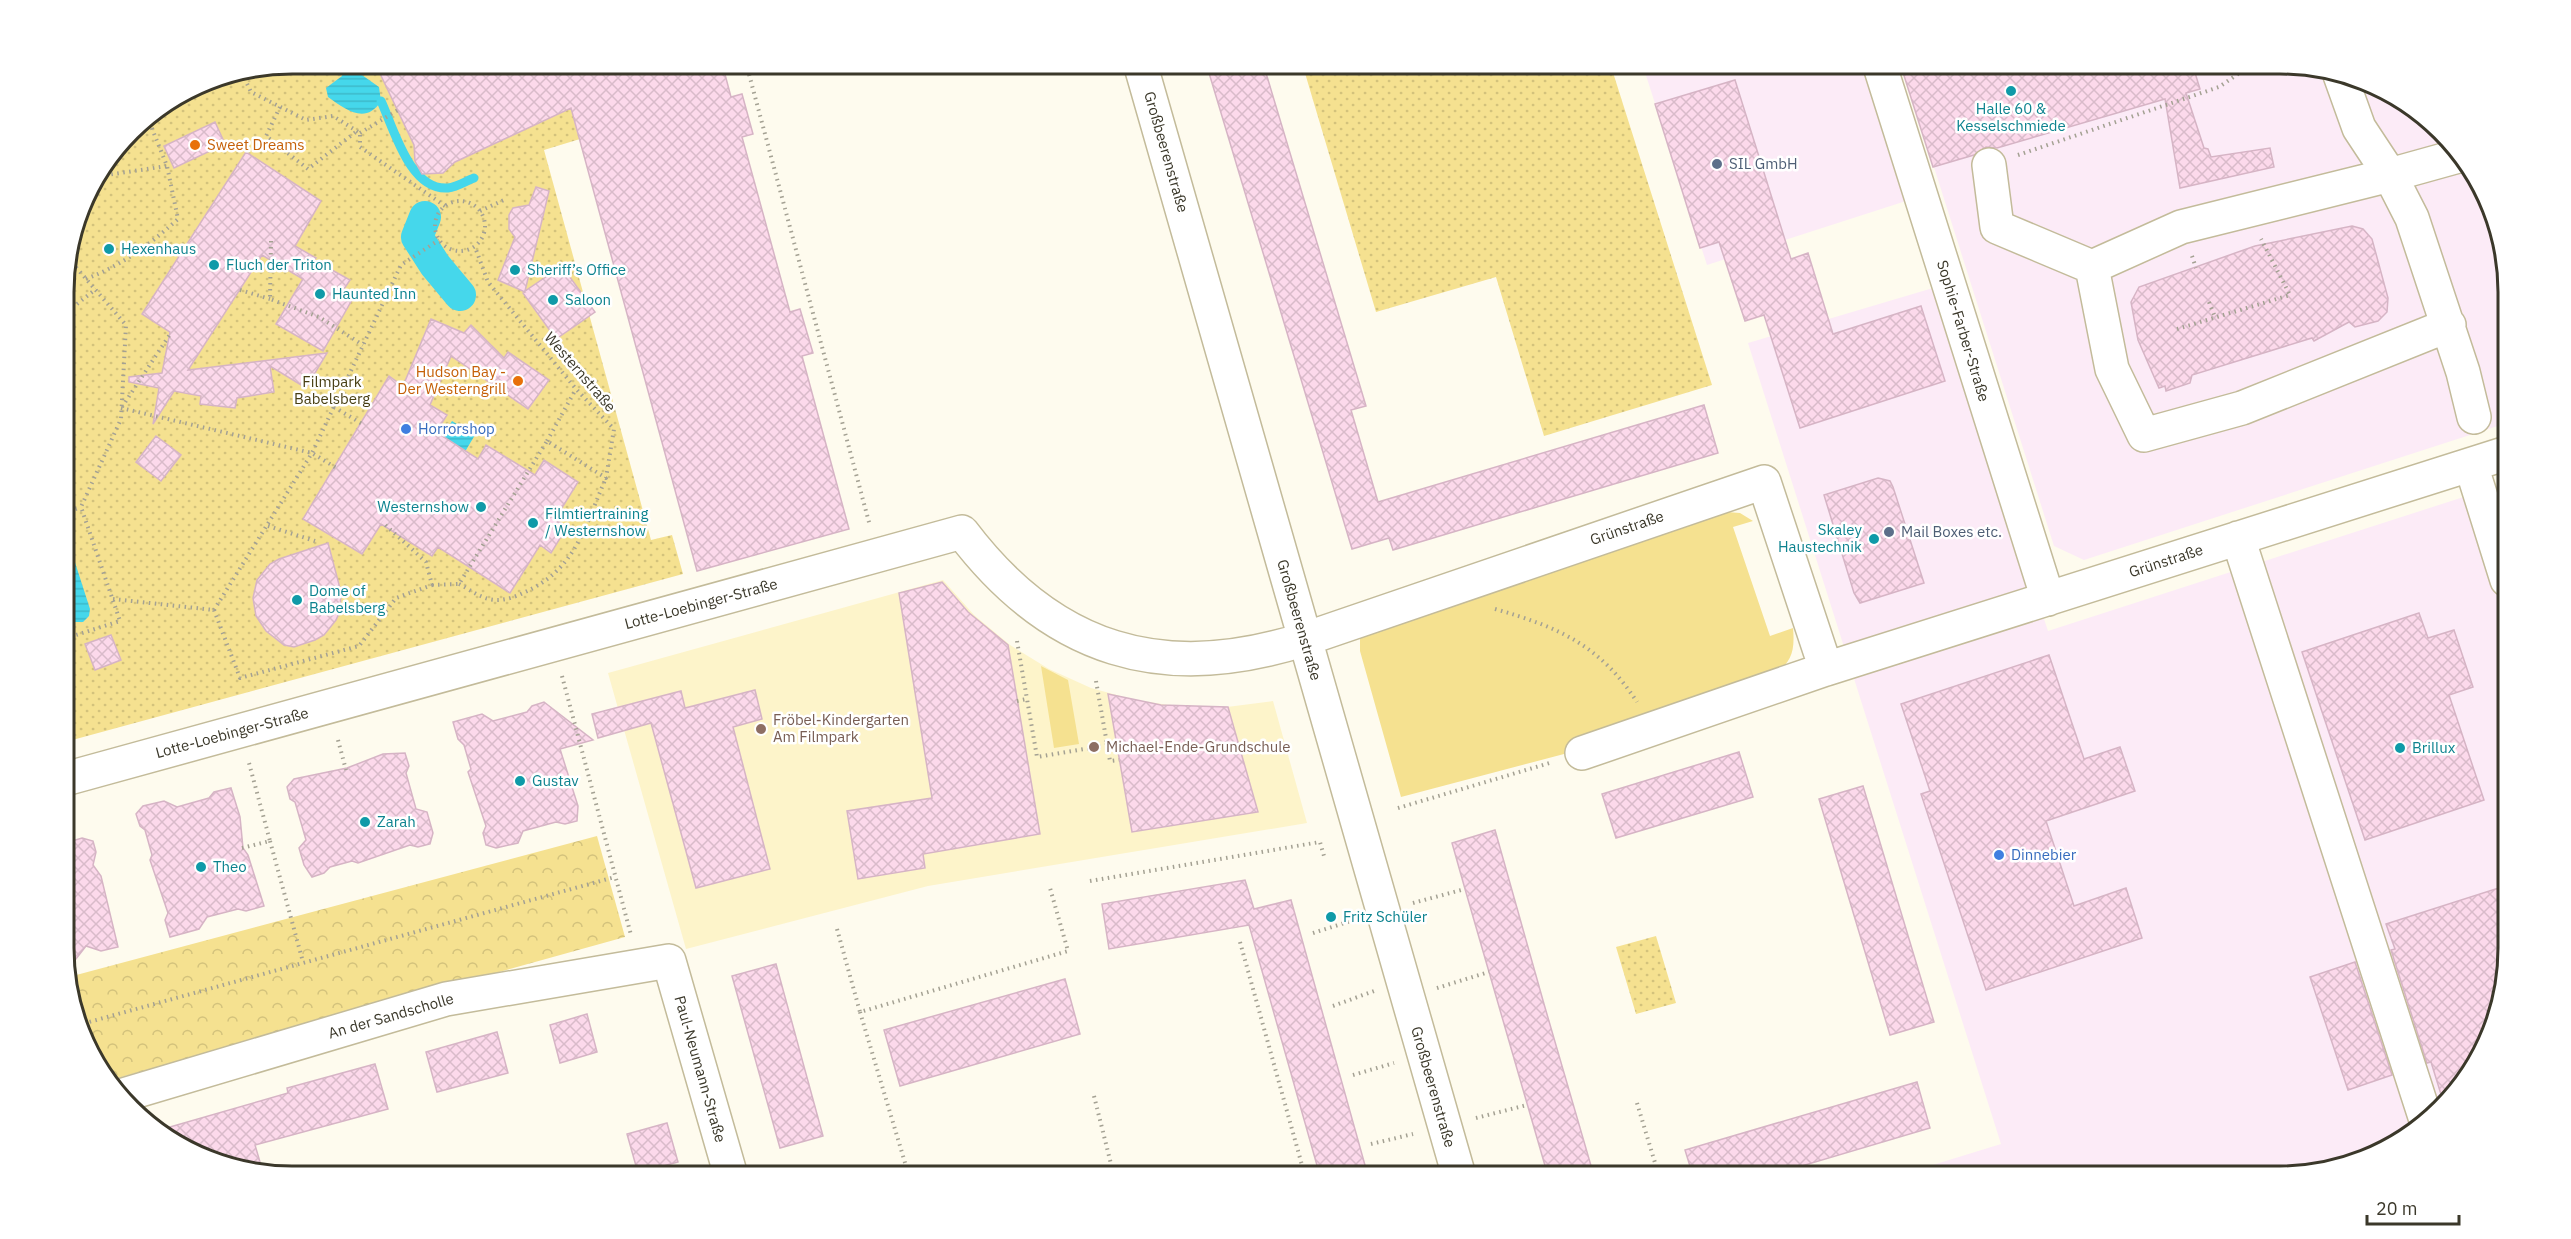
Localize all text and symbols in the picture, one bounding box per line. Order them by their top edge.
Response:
marker: Halle 60 & Kesselschmiede [2004,84,2018,98]
street label: Großbeerenstraße [1140,89,1193,215]
place label: Halle 60 & Kesselschmiede [1956,99,2066,135]
place label: Sweet Dreams [207,135,305,154]
marker: Sweet Dreams [188,138,202,152]
place label: SIL GmbH [1729,154,1798,173]
marker: SIL GmbH [1710,157,1724,171]
place label: Hexenhaus [121,239,196,258]
marker: Hexenhaus [102,242,116,256]
place label: Fluch der Triton [226,255,332,274]
marker: Fluch der Triton [207,258,221,272]
street label: Sophie-Farber-Straße [1933,258,1994,404]
place label: Sheriff’s Office [527,260,626,279]
marker: Sheriff’s Office [508,263,522,277]
place label: Haunted Inn [332,284,416,303]
marker: Haunted Inn [313,287,327,301]
place label: Saloon [565,290,611,309]
marker: Saloon [546,293,560,307]
street label: Westernstraße [540,328,620,416]
place label: Hudson Bay - Der Westerngrill [397,362,506,398]
park label: Filmpark Babelsberg [294,372,370,408]
marker: Hudson Bay - Der Westerngrill [511,374,525,388]
place label: Horrorshop [418,419,495,438]
marker: Horrorshop [399,422,413,436]
place label: Westernshow [377,497,469,516]
marker: Westernshow [474,500,488,514]
place label: Filmtiertraining / Westernshow [545,504,648,540]
street label: Grünstraße [1587,506,1666,549]
marker: Filmtiertraining / Westernshow [526,516,540,530]
place label: Skaley Haustechnik [1778,520,1863,556]
place label: Mail Boxes etc. [1901,522,2002,541]
marker: Mail Boxes etc. [1882,525,1896,539]
marker: Skaley Haustechnik [1867,532,1881,546]
street label: Grünstraße [2126,540,2205,581]
street label: Großbeerenstraße [1273,557,1326,683]
street label: Lotte-Loebinger-Straße [622,574,779,633]
place label: Dome of Babelsberg [309,581,385,617]
marker: Dome of Babelsberg [290,593,304,607]
street label: Lotte-Loebinger-Straße [153,703,310,762]
place label: Fröbel-Kindergarten Am Filmpark [773,710,909,746]
marker: Fröbel-Kindergarten Am Filmpark [754,722,768,736]
place label: Michael-Ende-Grundschule [1106,737,1291,756]
place label: Brillux [2412,738,2456,757]
marker: Michael-Ende-Grundschule [1087,740,1101,754]
marker: Brillux [2393,741,2407,755]
place label: Gustav [532,771,579,790]
marker: Gustav [513,774,527,788]
place label: Zarah [377,812,416,831]
marker: Zarah [358,815,372,829]
place label: Dinnebier [2011,845,2077,864]
marker: Dinnebier [1992,848,2006,862]
place label: Theo [213,857,247,876]
marker: Theo [194,860,208,874]
place label: Fritz Schüler [1343,907,1428,926]
marker: Fritz Schüler [1324,910,1338,924]
street label: An der Sandscholle [326,989,456,1043]
street label: Paul-Neumann-Straße [670,993,731,1144]
street label: Großbeerenstraße [1407,1024,1460,1150]
scale bar [2367,1188,2458,1226]
text: 20 m [2376,1197,2418,1220]

